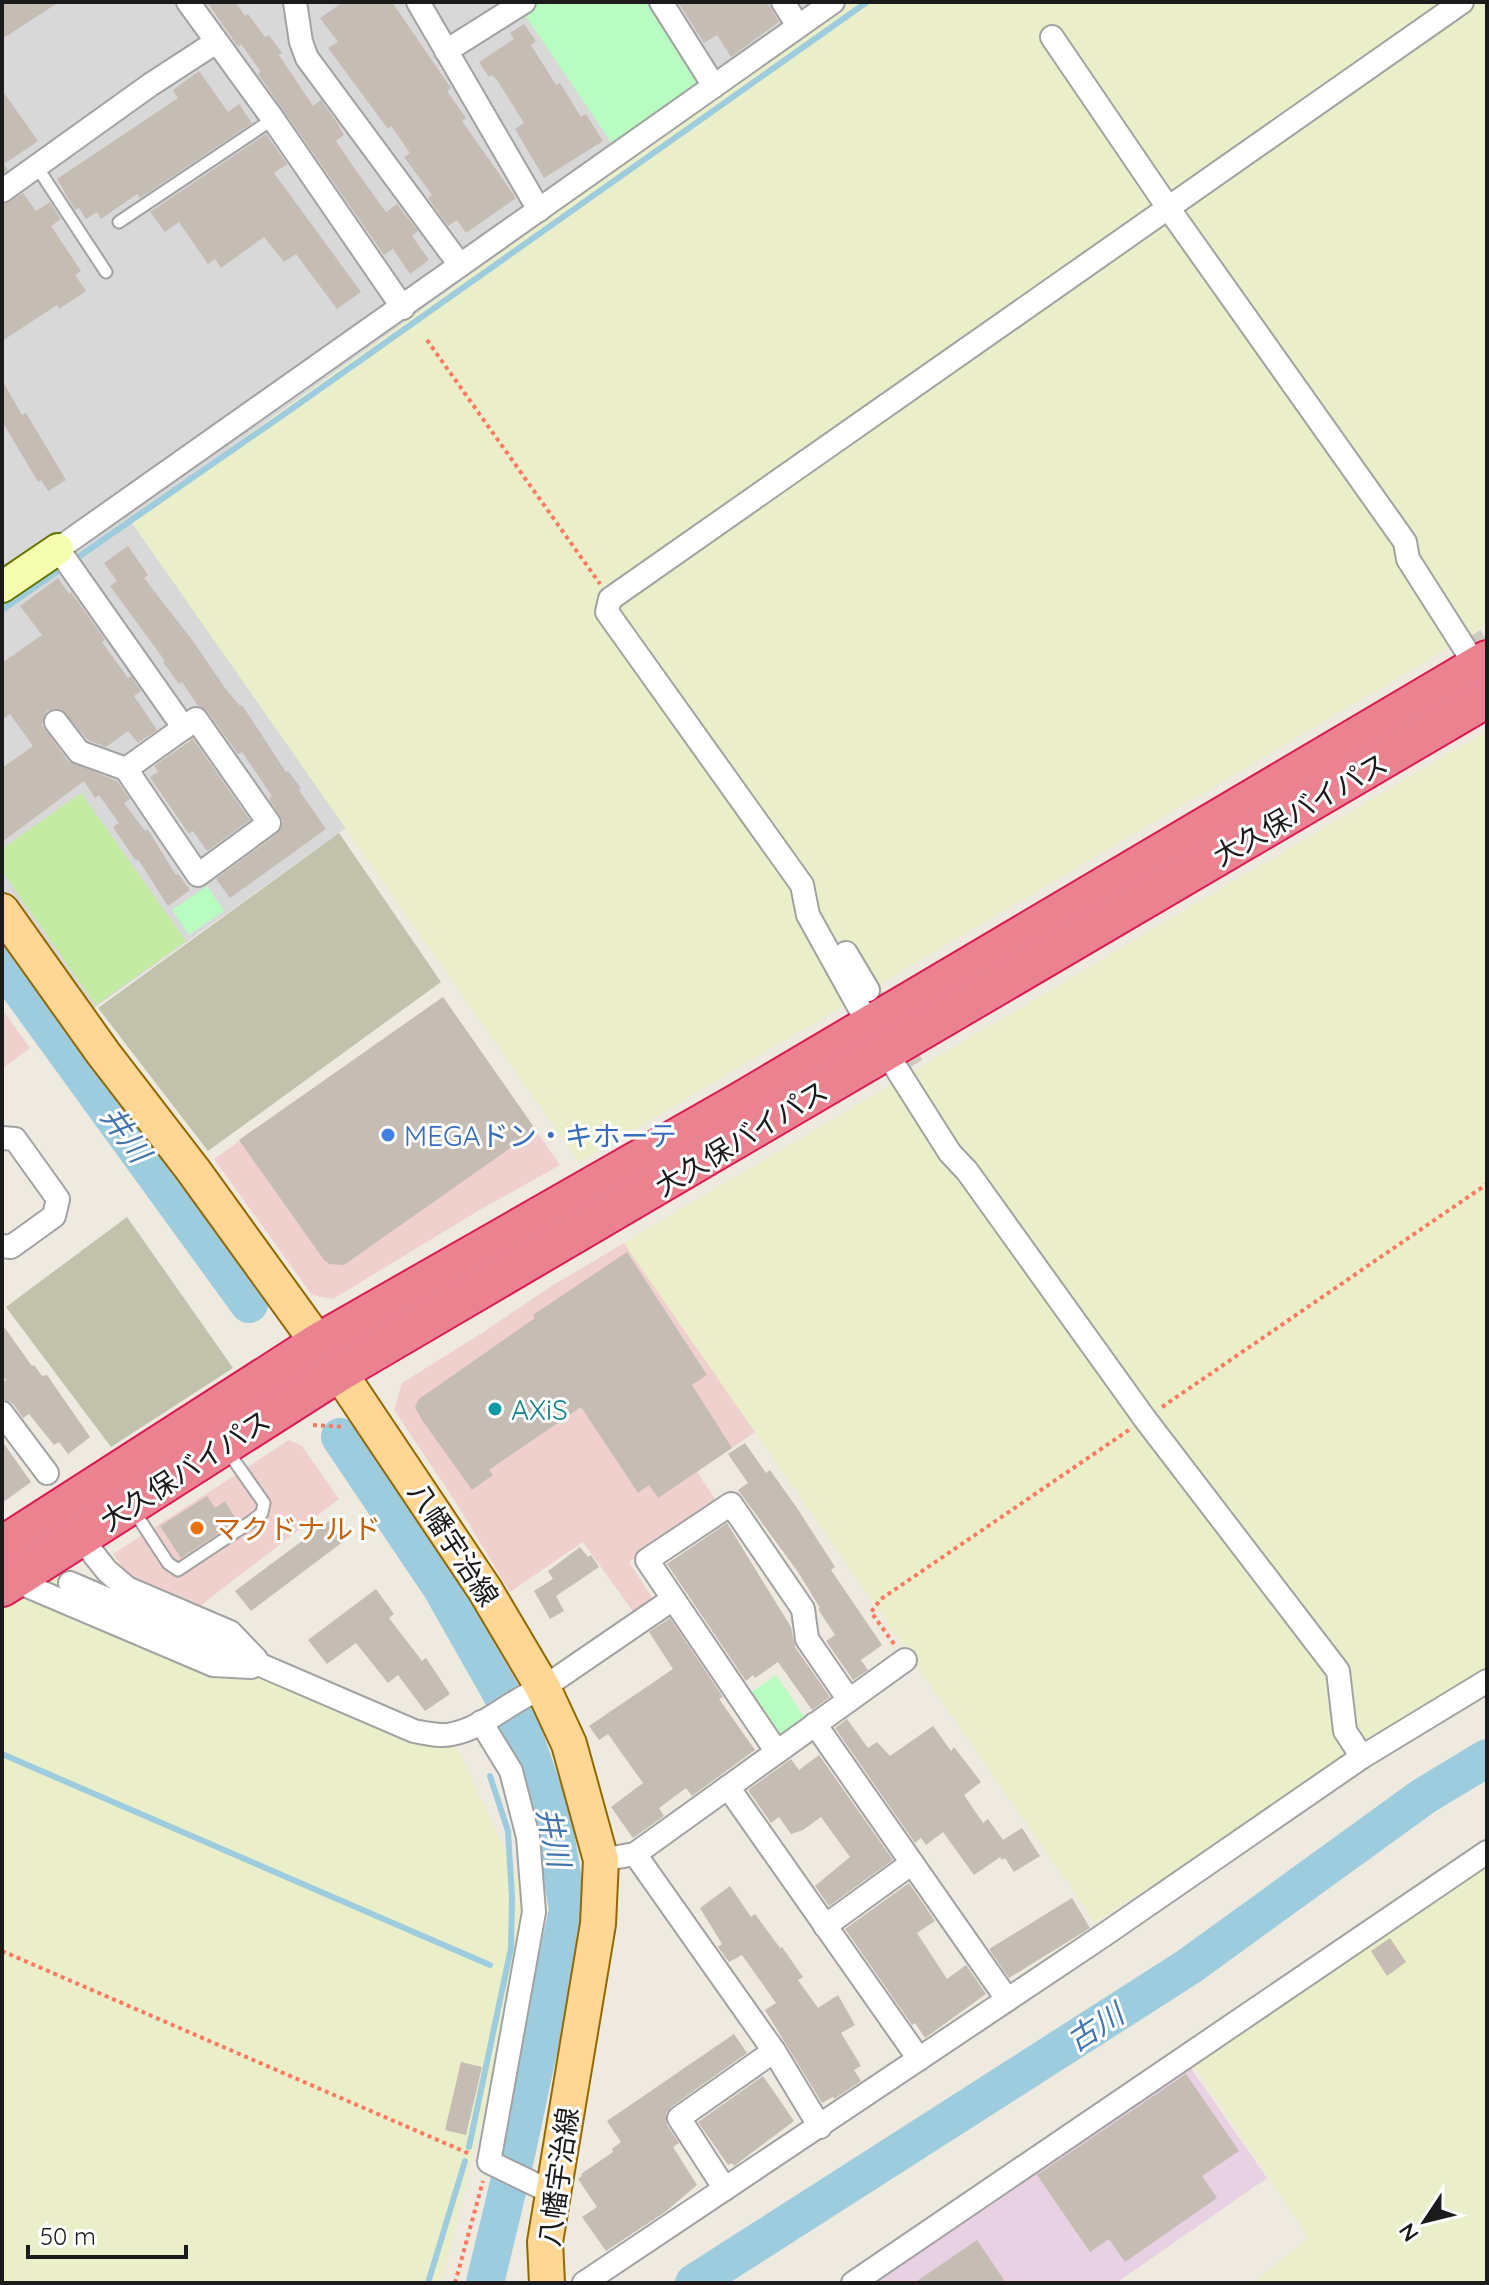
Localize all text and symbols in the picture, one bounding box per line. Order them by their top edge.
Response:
street label: 大久保バイパス [1207,745,1393,873]
street label: 大久保バイパス [648,1073,834,1203]
water label: 井川 [93,1099,161,1172]
place label: MEGAドン・キホーテ [404,1118,677,1153]
marker: MEGAドン・キホーテ [379,1126,397,1144]
place label: AXiS [511,1392,568,1427]
marker: AXiS [486,1400,504,1418]
street label: 大久保バイパス [94,1402,276,1538]
street label: 八幡宇治線 [401,1476,507,1612]
place label: マクドナルド [213,1511,381,1546]
marker: マクドナルド [188,1519,206,1537]
water label: 井川 [529,1804,579,1873]
water label: 古川 [1059,1993,1133,2059]
street label: 八幡宇治線 [531,2105,585,2249]
north arrow [1385,2181,1465,2261]
scale bar [28,2209,186,2259]
text: N [1393,2218,1425,2247]
text: 50 m [40,2221,96,2251]

